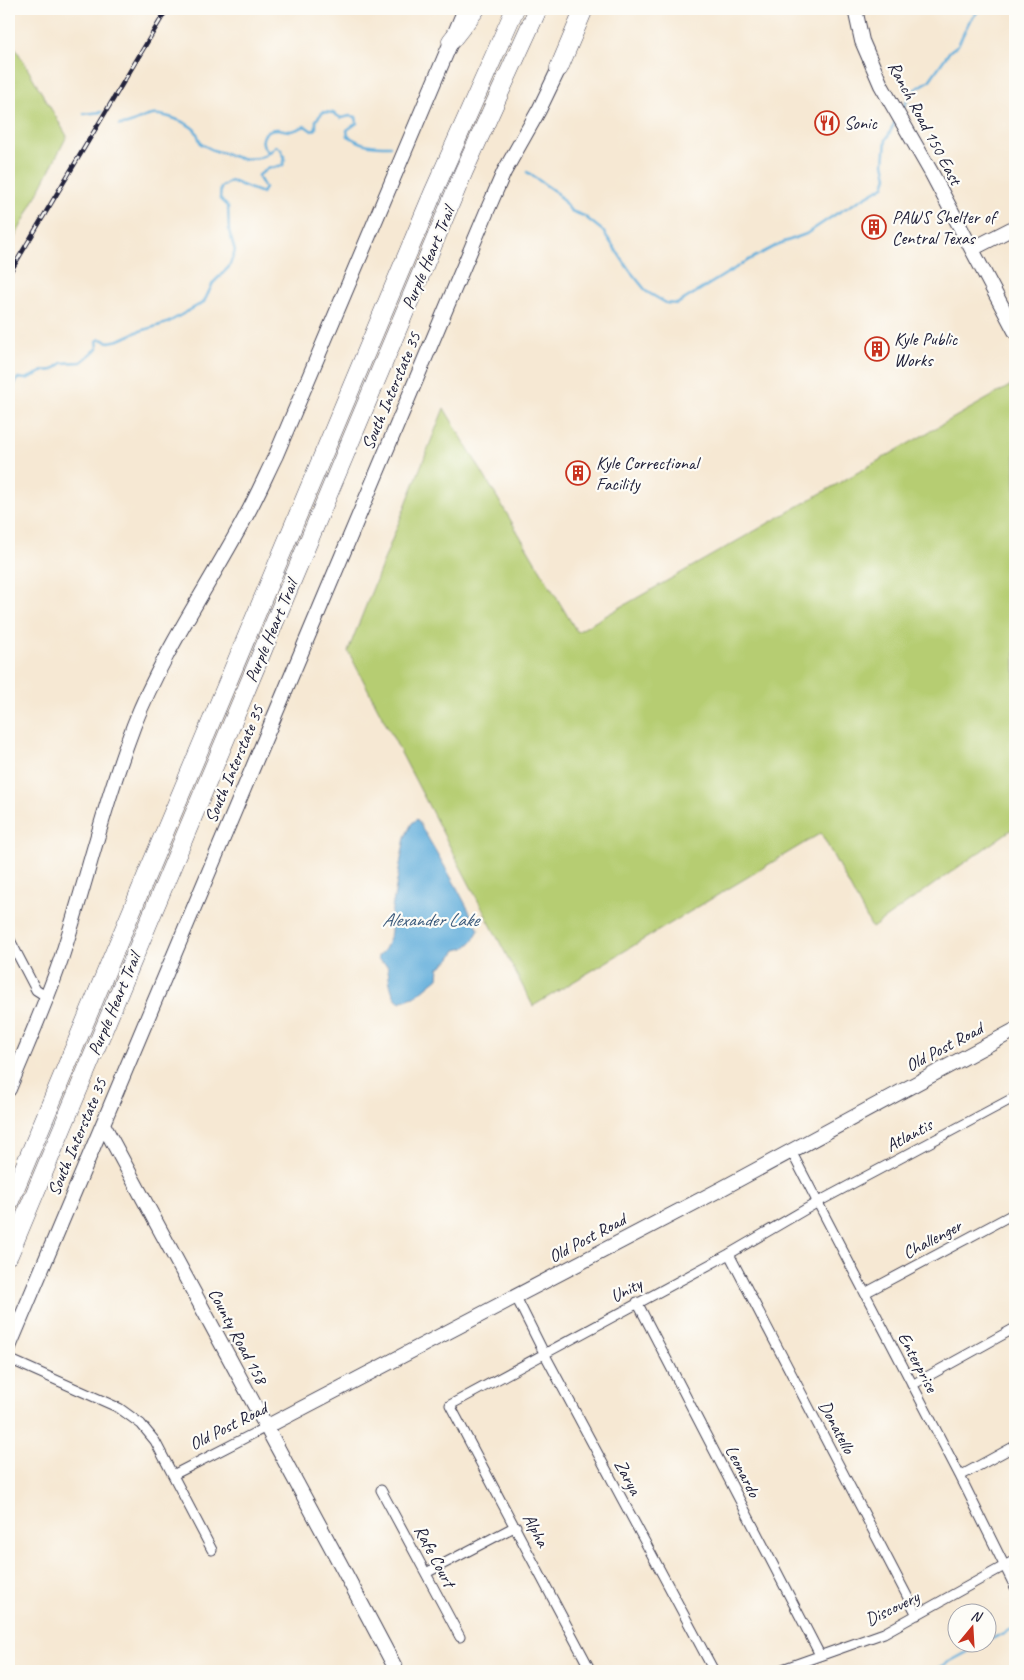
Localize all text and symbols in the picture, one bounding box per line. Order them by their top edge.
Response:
street label: Ranch Road 150 East [883,58,968,190]
restaurant icon: Sonic [814,110,840,136]
place label: Sonic [844,112,877,134]
street label: Purple Heart Trail [397,201,461,312]
place label: PAWS Shelter of Central Texas [892,206,999,249]
building icon: PAWS Shelter of Central Texas [861,214,887,240]
street label: South Interstate 35 [356,328,426,453]
place label: Kyle Public Works [894,328,958,371]
building icon: Kyle Public Works [864,336,890,362]
place label: Kyle Correctional Facility [596,452,701,495]
building icon: Kyle Correctional Facility [565,460,591,486]
street label: Purple Heart Trail [240,574,304,685]
street label: South Interstate 35 [199,701,269,826]
water label: Alexander Lake [382,908,481,932]
street label: Purple Heart Trail [83,947,147,1058]
street label: Old Post Road [902,1016,989,1076]
street label: South Interstate 35 [42,1074,112,1199]
street label: Atlantis [882,1113,938,1156]
street label: Old Post Road [545,1207,632,1267]
street label: Challenger [899,1214,967,1264]
street label: Unity [607,1272,647,1307]
street label: County Road 158 [204,1284,273,1389]
street label: Enterprise [893,1328,943,1397]
street label: Old Post Road [186,1396,273,1455]
street label: Donatello [814,1397,861,1459]
street label: Leonardo [721,1441,766,1502]
street label: Zarya [610,1456,647,1500]
street label: Alpha [518,1509,554,1552]
street label: Rafe Court [410,1521,462,1593]
street label: Discovery [861,1585,924,1630]
north arrow [946,1602,996,1652]
text: N [969,1607,985,1626]

